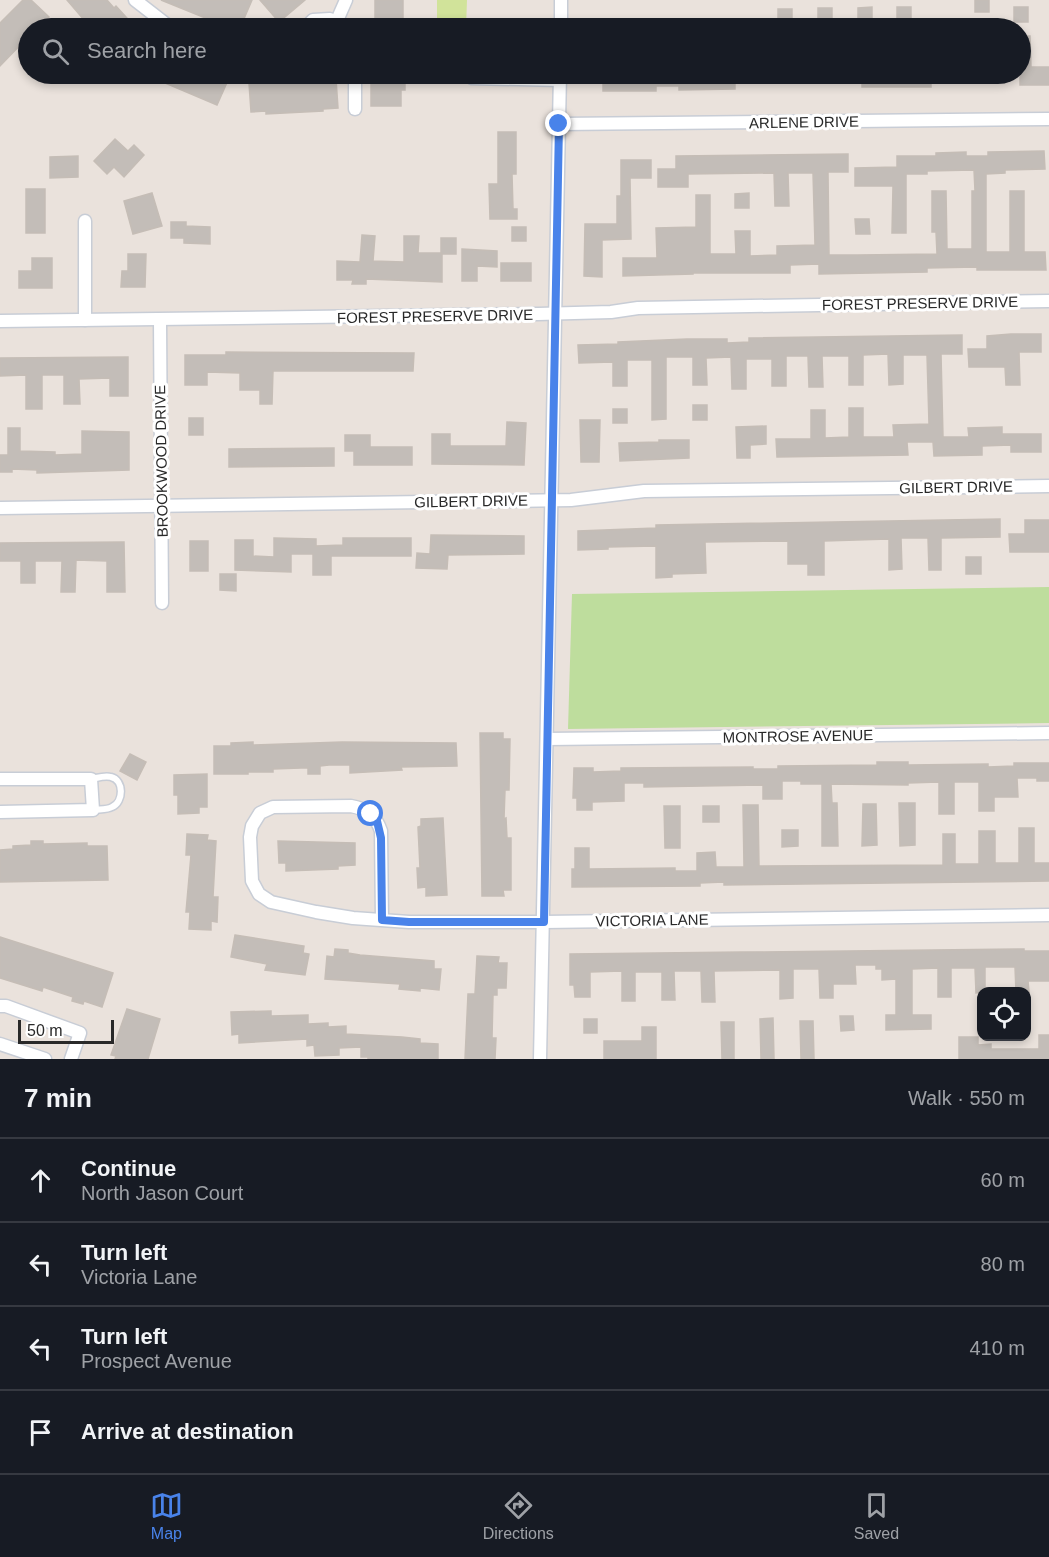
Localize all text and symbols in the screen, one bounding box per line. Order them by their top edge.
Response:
search box [18,18,1031,84]
icon: search [39,35,72,68]
text: Search here [87,38,207,63]
route end [545,110,571,136]
street label: ARLENE DRIVE [749,113,859,131]
street label: FOREST PRESERVE DRIVE [822,293,1018,313]
street label: FOREST PRESERVE DRIVE [337,306,533,326]
street label: BROOKWOOD DRIVE [151,385,171,537]
street label: GILBERT DRIVE [899,478,1013,496]
street label: GILBERT DRIVE [414,492,528,510]
street label: MONTROSE AVENUE [723,726,873,746]
route start [357,800,383,826]
street label: VICTORIA LANE [595,911,709,929]
map controls [977,987,1031,1041]
button: locate [977,987,1031,1041]
scale bar [18,1017,114,1044]
text: 50 m [27,1022,63,1039]
text: 7 min [24,1083,92,1113]
text: Walk · 550 m [908,1087,1025,1109]
text: Continue [81,1156,176,1181]
icon: ahead [24,1164,57,1197]
text: 60 m [981,1169,1025,1191]
text: North Jason Court [81,1182,243,1204]
text: Turn left [81,1240,167,1265]
icon: left [24,1248,57,1281]
text: 80 m [981,1253,1025,1275]
text: Victoria Lane [81,1266,197,1288]
text: Turn left [81,1324,167,1349]
icon: left [24,1332,57,1365]
text: 410 m [969,1337,1025,1359]
text: Prospect Avenue [81,1350,232,1372]
icon: arrive [24,1416,57,1449]
text: Arrive at destination [81,1419,294,1444]
tab: Map [150,1489,183,1543]
tab: Directions [483,1489,554,1543]
tab: Saved [854,1489,899,1543]

